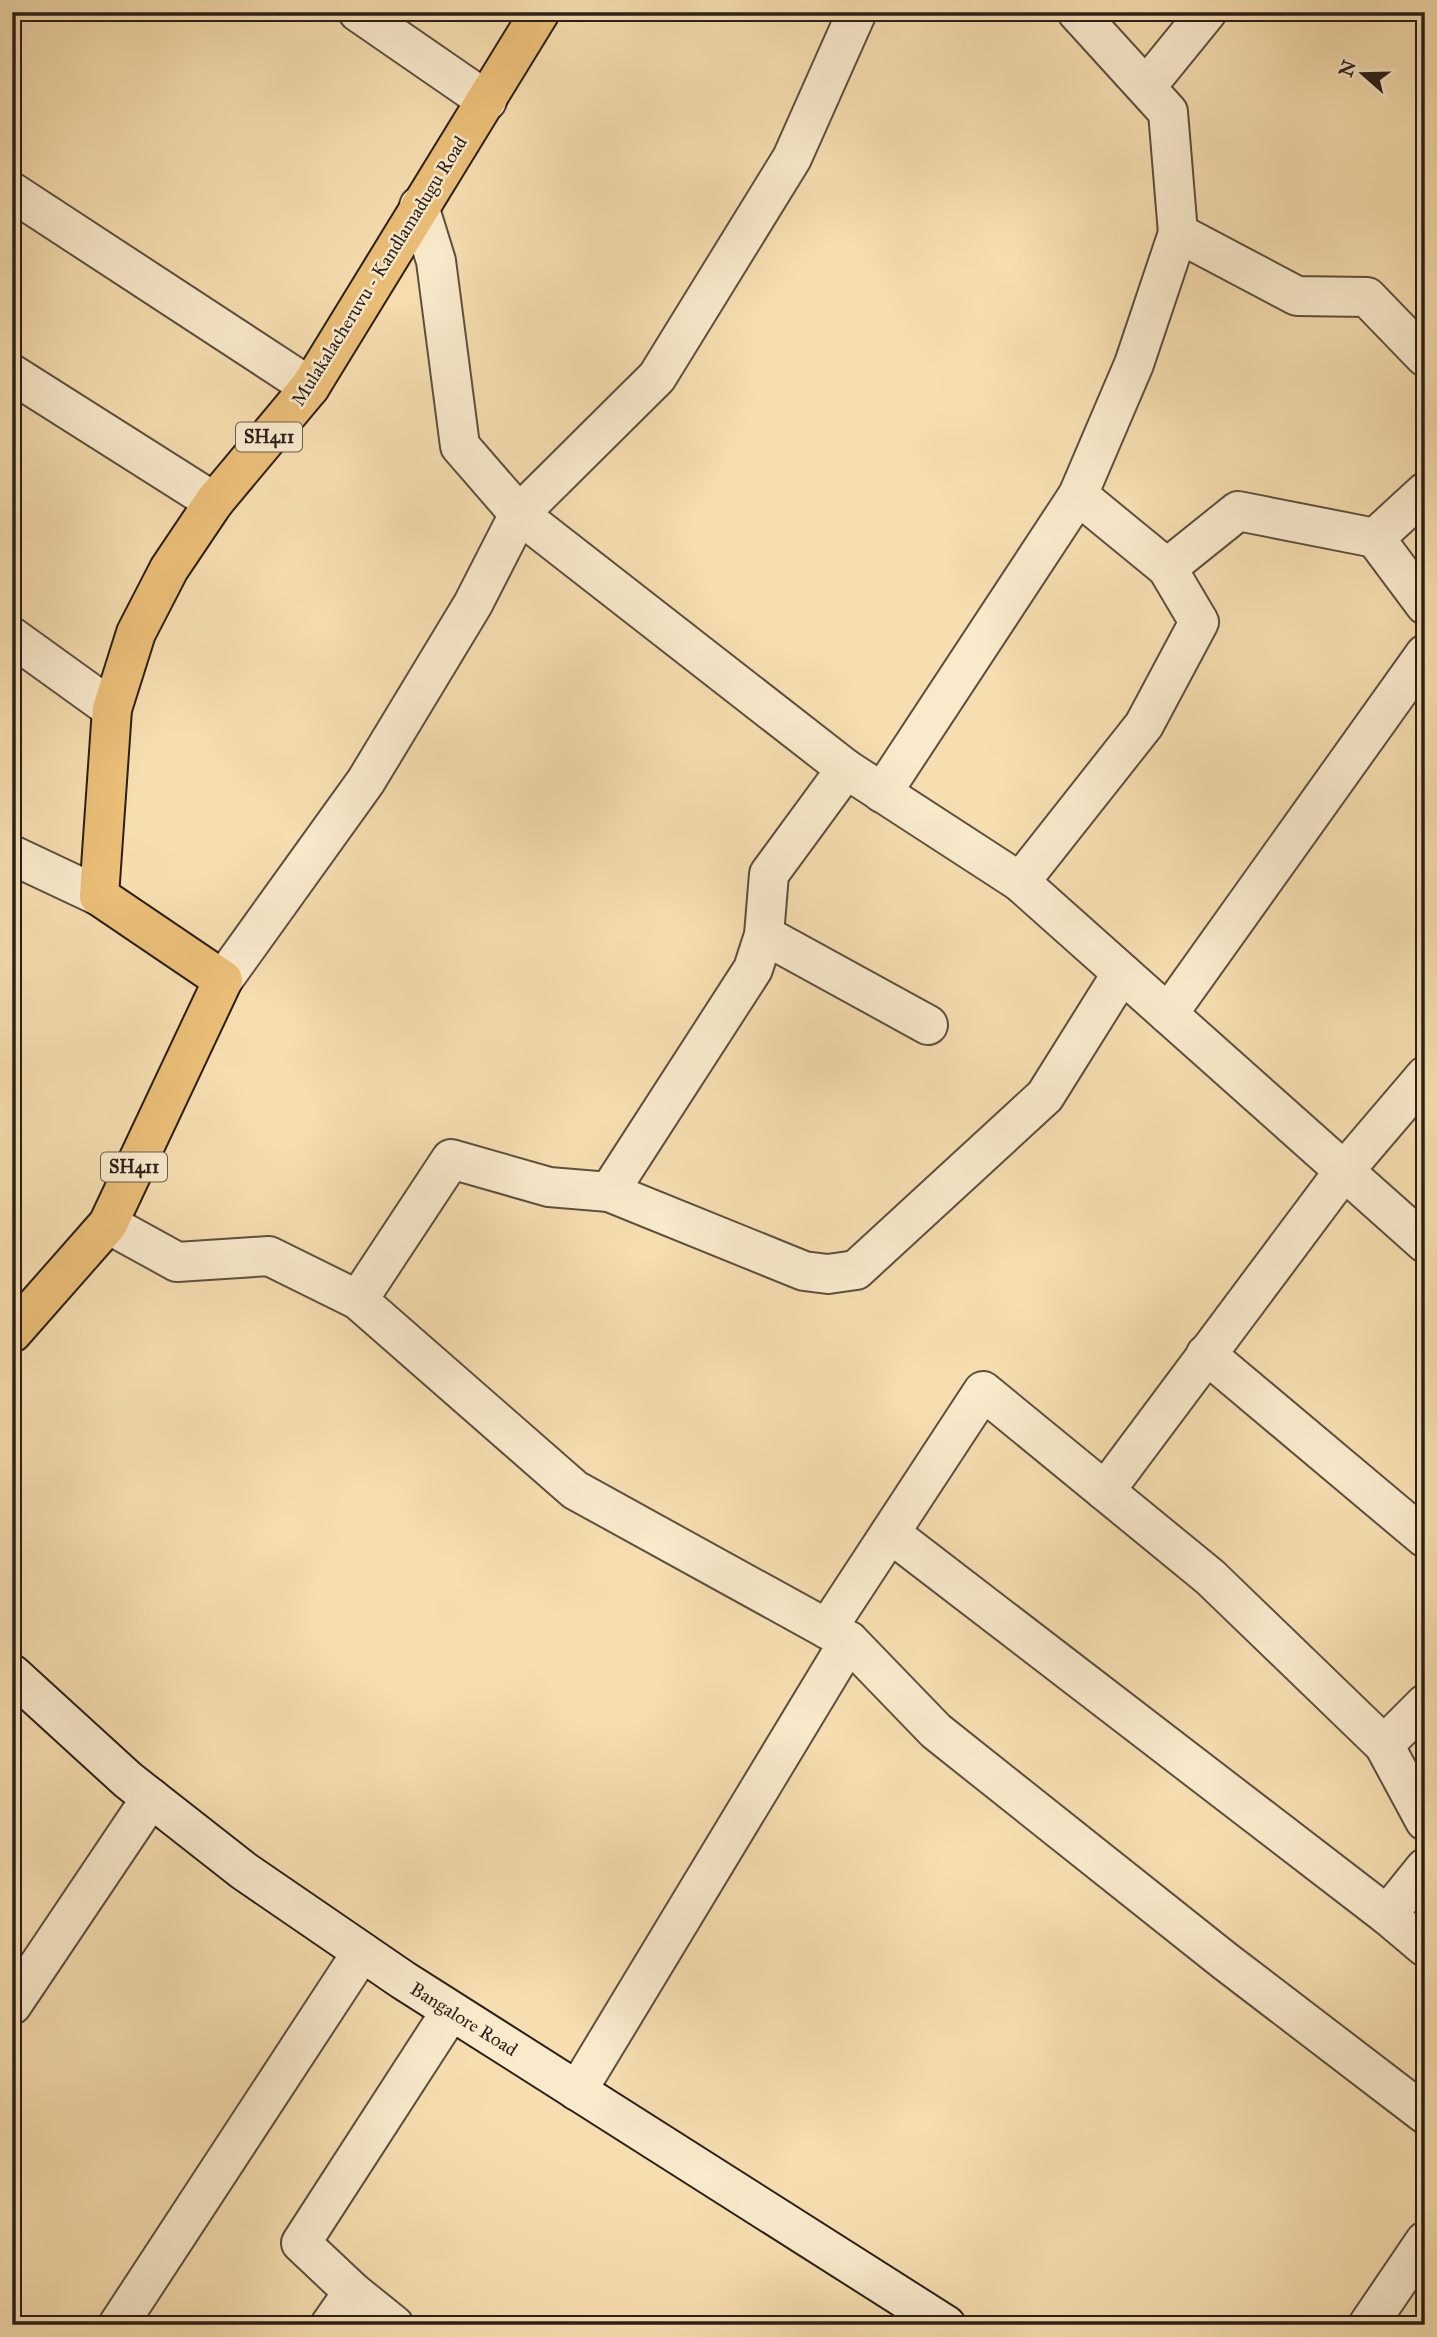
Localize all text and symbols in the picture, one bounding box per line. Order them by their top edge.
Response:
north arrow [1328,38,1398,108]
text: N [1334,57,1361,80]
street label: Mulakalacheruvu - Kandlamadugu Road [286,132,473,411]
road number: SH411 [236,422,302,452]
road number: SH411 [101,1152,167,1182]
street label: Bangalore Road [406,1977,522,2062]

